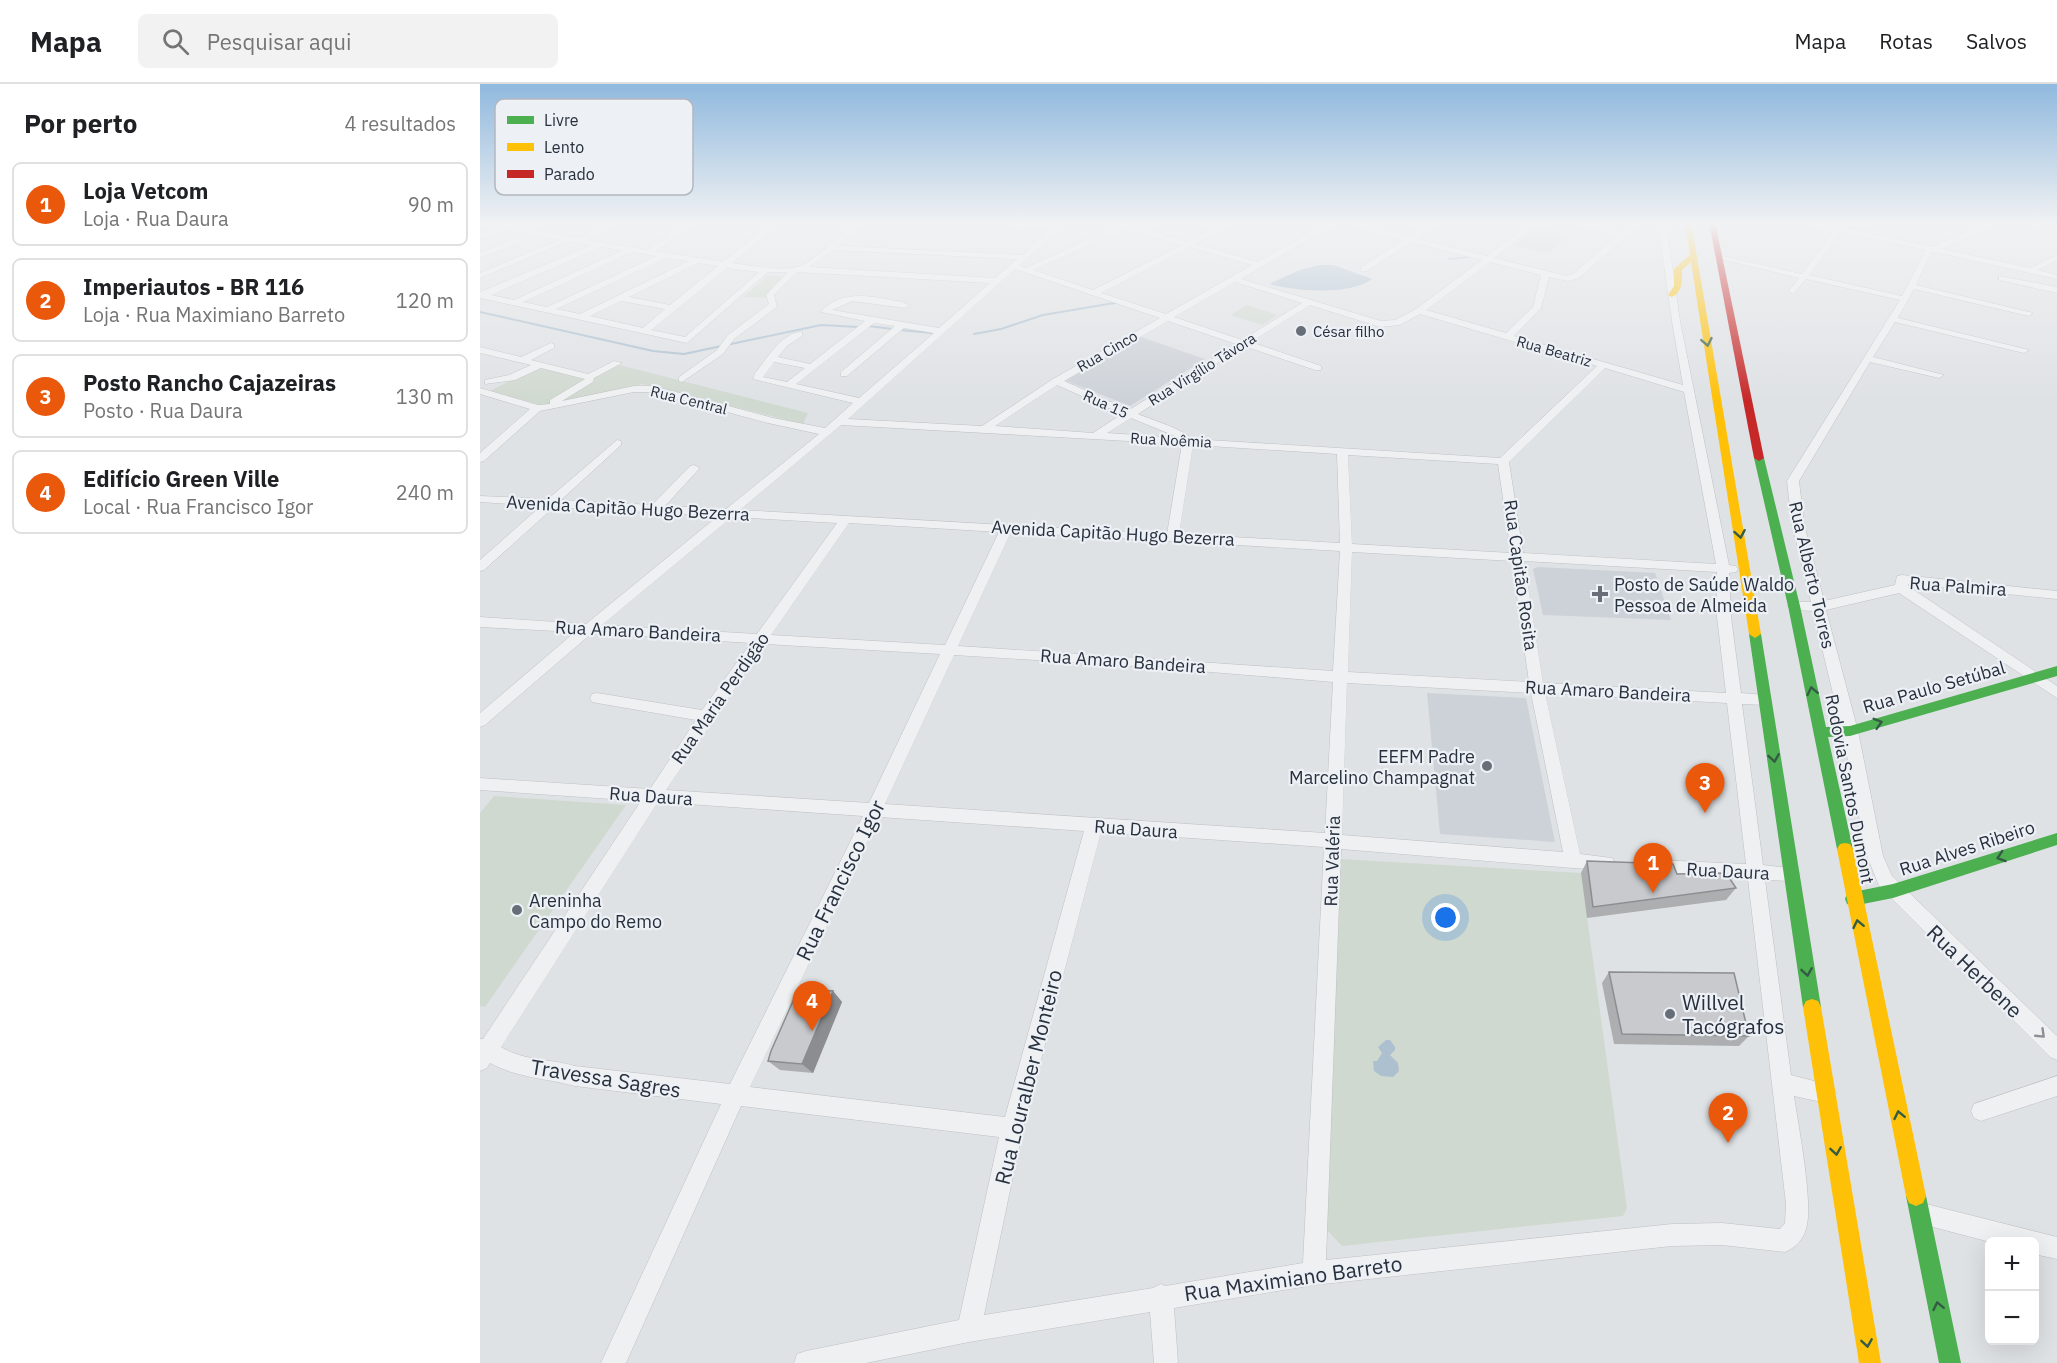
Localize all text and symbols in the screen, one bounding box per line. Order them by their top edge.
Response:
search box [138,14,558,68]
text: Mapa [30,23,102,60]
icon: search [159,25,192,58]
text: Pesquisar aqui [207,27,352,56]
text: Mapa [1795,27,1846,55]
text: Rotas [1879,27,1933,55]
text: Salvos [1966,27,2027,55]
legend [495,99,693,195]
text: Por perto [24,106,137,140]
text: 4 resultados [344,110,456,137]
text: Livre [544,110,579,130]
text: Lento [544,137,584,157]
text: Parado [544,164,595,184]
text: Loja Vetcom [83,176,208,205]
text: 1 [40,191,52,218]
text: 90 m [408,191,454,218]
text: Loja · Rua Daura [83,205,229,232]
text: Imperiautos - BR 116 [83,272,304,301]
text: 2 [40,287,52,314]
text: 120 m [396,287,454,314]
text: Loja · Rua Maximiano Barreto [83,301,345,328]
place label: César filho [1313,322,1384,341]
marker: César filho [1294,324,1308,338]
street label: Rua Cinco [1073,326,1141,376]
street label: Rua Virgílio Távora [1145,328,1259,410]
street label: Rua Beatriz [1514,331,1594,371]
one-way arrow [1700,336,1713,346]
text: Posto Rancho Cajazeiras [83,368,336,397]
street label: Rua Central [649,381,729,419]
text: 3 [40,383,52,410]
text: 130 m [396,383,454,410]
street label: Rua 15 [1080,386,1132,422]
text: Posto · Rua Daura [83,397,243,424]
street label: Rua Noêmia [1130,428,1212,452]
text: Edifício Green Ville [83,464,279,493]
text: 4 [40,479,52,506]
text: 240 m [396,479,454,506]
street label: Avenida Capitão Hugo Bezerra [506,490,751,526]
text: Local · Rua Francisco Igor [83,493,313,520]
street label: Rua Capitão Rosita [1499,498,1543,652]
street label: Rua Alberto Torres [1784,499,1840,651]
street label: Avenida Capitão Hugo Bezerra [991,515,1236,551]
one-way arrow [1733,529,1746,539]
street label: Rua Palmira [1909,571,2008,601]
place label: Posto de Saúde Waldo Pessoa de Almeida [1614,573,1794,617]
marker: Posto de Saúde Waldo Pessoa de Almeida [1591,585,1609,603]
street label: Rua Amaro Bandeira [555,615,722,647]
street label: Rua Maria Perdigão [666,628,774,768]
street label: Rua Amaro Bandeira [1039,644,1207,678]
street label: Rua Paulo Setúbal [1860,656,2008,718]
street label: Rua Amaro Bandeira [1525,675,1692,707]
one-way arrow [1806,687,1819,697]
street label: Rodovia Santos Dumont [1820,692,1880,886]
one-way arrow [1873,717,1883,730]
place label: EEFM Padre Marcelino Champagnat [1289,745,1475,789]
one-way arrow [1767,754,1779,763]
marker: EEFM Padre Marcelino Champagnat [1480,759,1494,773]
pin: 3 [1686,764,1724,813]
street label: Rua Daura [608,782,694,810]
street label: Rua Francisco Igor [789,795,891,965]
street label: Rua Daura [1093,815,1179,843]
street label: Rua Valéria [1319,815,1345,907]
street label: Rua Alves Ribeiro [1896,815,2038,881]
pin: 1 [1634,844,1672,893]
one-way arrow [1996,849,2007,862]
street label: Rua Daura [1686,857,1771,885]
place label: Areninha Campo do Remo [529,889,662,933]
marker: Areninha Campo do Remo [510,903,524,917]
your location [1431,903,1460,932]
street label: Rua Herbene [1921,918,2029,1024]
one-way arrow [1853,919,1866,929]
one-way arrow [1800,966,1813,976]
street label: Rua Louralber Monteiro [988,967,1068,1187]
pin: 4 [792,982,832,1031]
place label: Willvel Tacógrafos [1682,988,1785,1040]
marker: Willvel Tacógrafos [1663,1007,1677,1021]
one-way arrow [2033,1027,2044,1038]
street label: Travessa Sagres [529,1052,683,1104]
pin: 2 [1708,1094,1748,1143]
one-way arrow [1893,1110,1906,1120]
one-way arrow [1829,1146,1841,1155]
map controls [1985,1237,2039,1345]
button: + [1985,1237,2039,1291]
street label: Rua Maximiano Barreto [1182,1249,1404,1307]
button: − [1985,1291,2039,1345]
one-way arrow [1932,1301,1945,1311]
one-way arrow [1860,1339,1872,1348]

